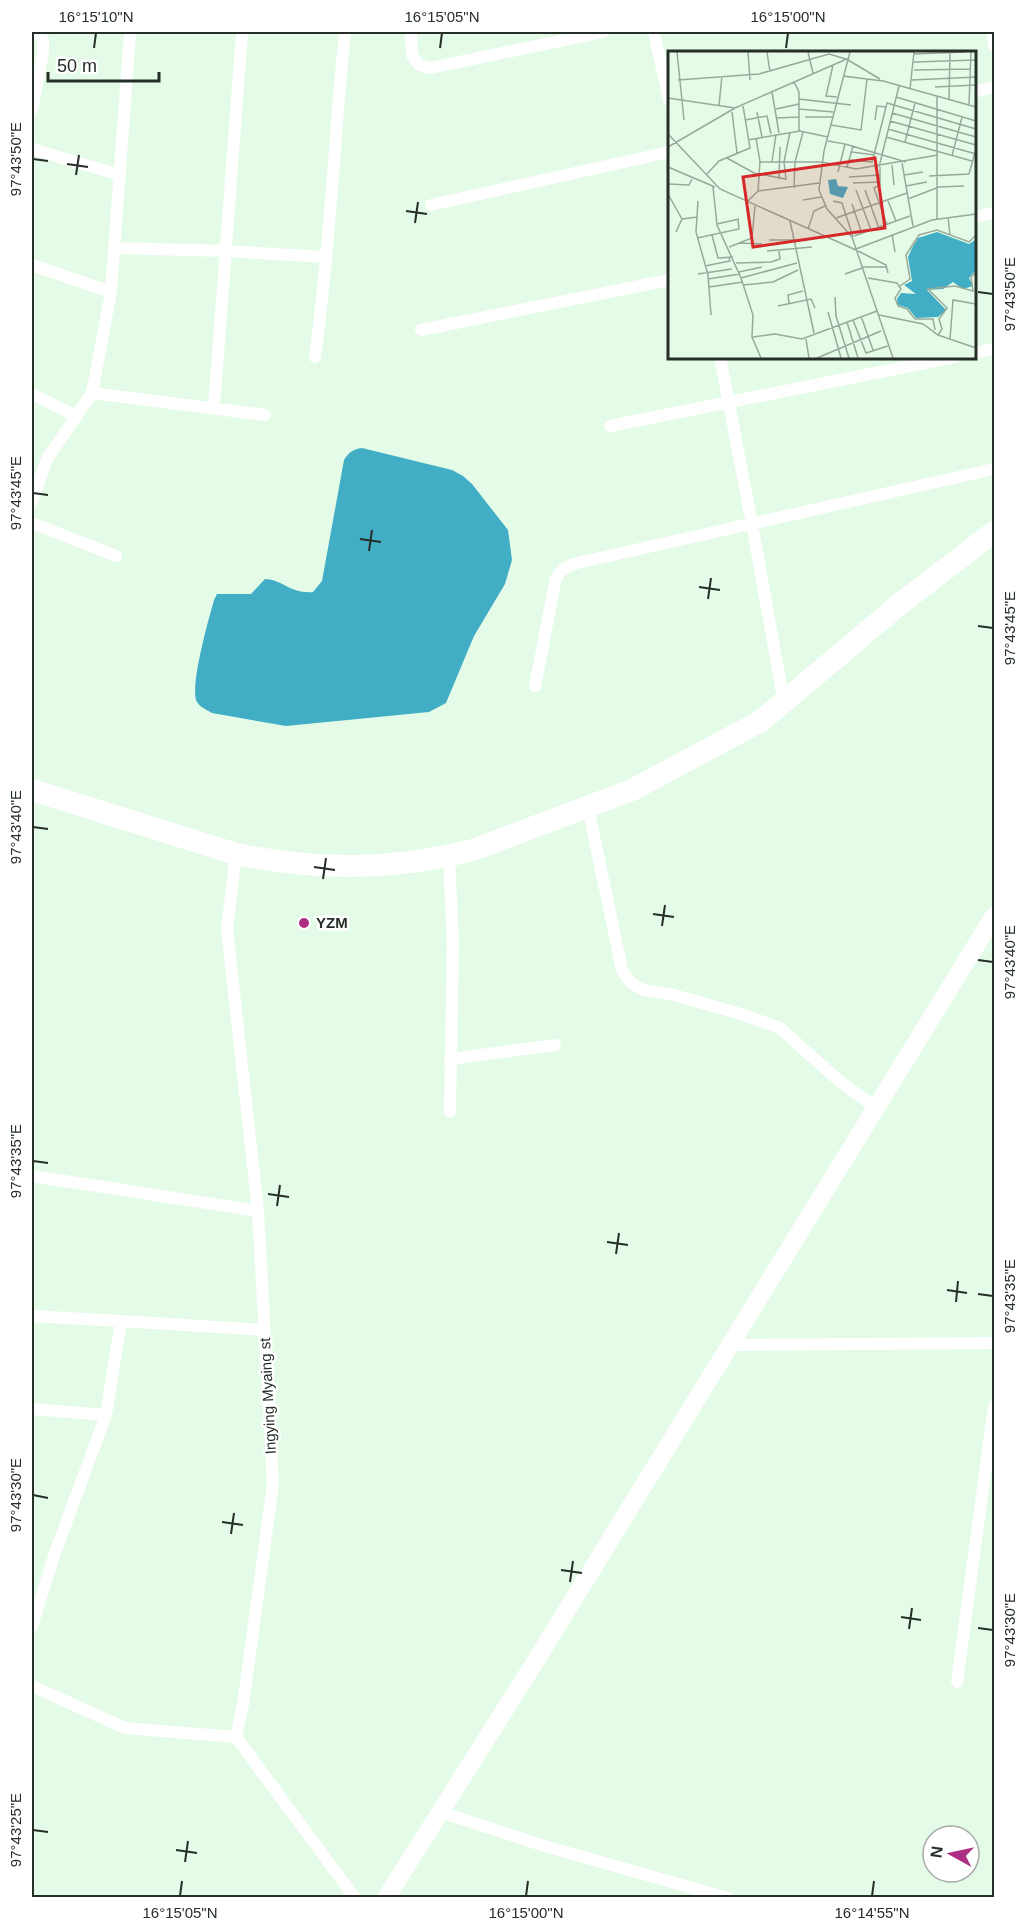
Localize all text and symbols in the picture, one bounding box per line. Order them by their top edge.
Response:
text: 16°15'10"N [58,8,134,25]
text: 16°15'05"N [404,8,480,25]
text: 16°15'00"N [750,8,826,25]
scale bar [48,45,159,83]
inset map [668,51,975,358]
text: 50 m [57,56,97,76]
text: 97°43'50"E [7,122,24,196]
text: 97°43'50"E [1001,257,1018,331]
text: 97°43'45"E [7,456,24,530]
text: 97°43'45"E [1001,591,1018,665]
text: 97°43'40"E [7,790,24,864]
place label: YZM [316,914,348,931]
marker: YZM [297,916,311,930]
text: 97°43'40"E [1001,925,1018,999]
text: 97°43'35"E [7,1124,24,1198]
text: 97°43'35"E [1001,1259,1018,1333]
street label: Ingying Myaing st [256,1336,279,1455]
text: 97°43'30"E [7,1458,24,1532]
text: 97°43'30"E [1001,1593,1018,1667]
text: 97°43'25"E [7,1793,24,1867]
north arrow [921,1824,981,1884]
text: N [927,1845,946,1859]
text: 16°15'05"N [142,1904,218,1921]
text: 16°15'00"N [488,1904,564,1921]
text: 16°14'55"N [834,1904,910,1921]

